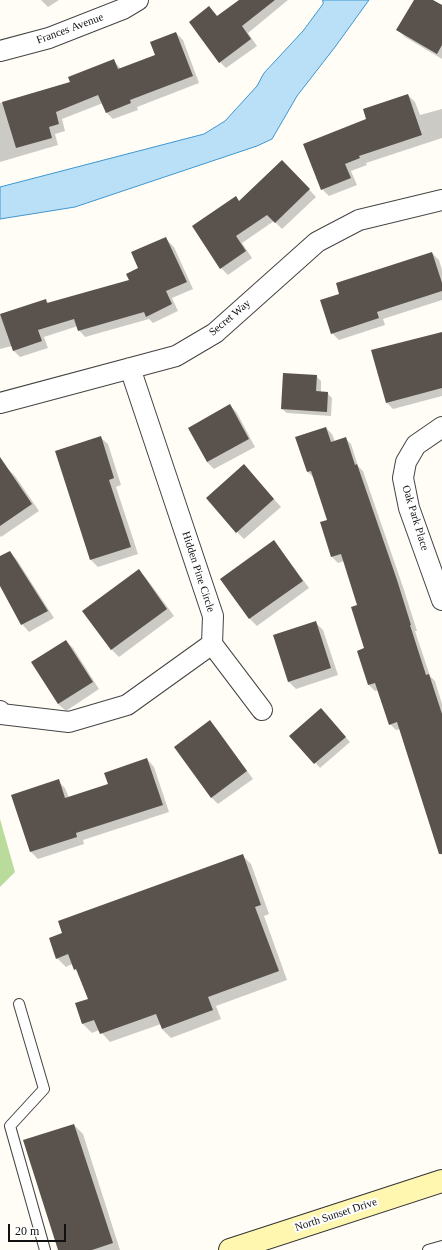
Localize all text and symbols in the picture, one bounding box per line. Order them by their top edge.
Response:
street label: Frances Avenue [35,11,105,47]
street label: Secret Way [207,297,253,339]
street label: Oak Park Place [399,484,431,552]
street label: Hidden Pine Circle [179,530,217,614]
street label: North Sunset Drive [293,1196,379,1234]
scale bar [10,1216,68,1242]
text: 20 m [15,1224,39,1238]

